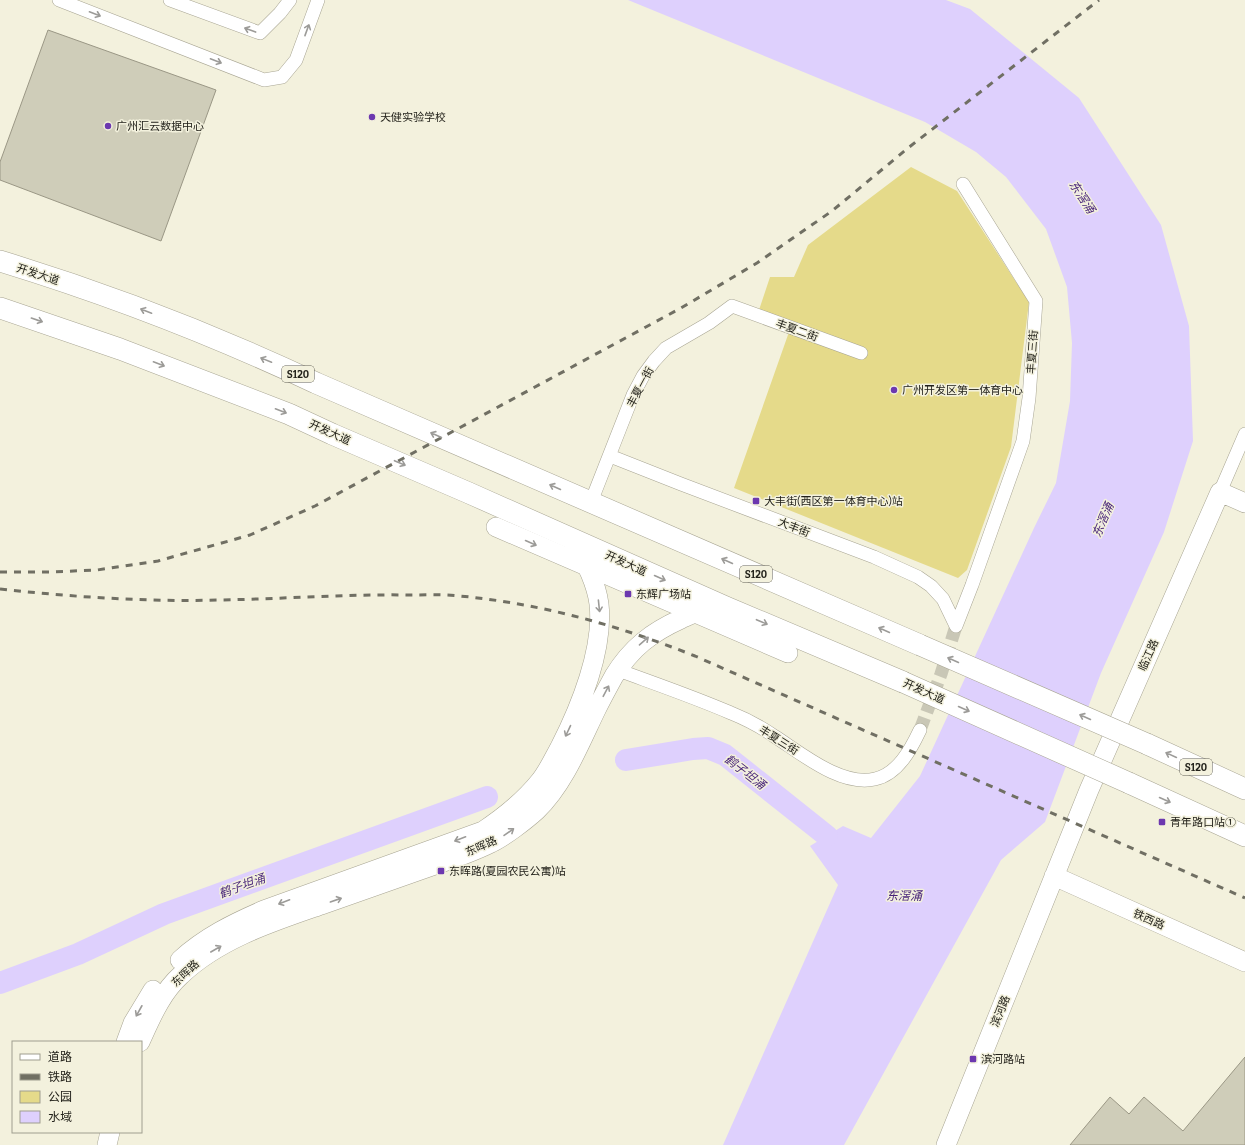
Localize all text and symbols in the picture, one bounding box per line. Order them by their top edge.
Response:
one-way arrow [89,11,101,19]
one-way arrow [304,24,311,37]
one-way arrow [244,25,256,33]
one-way arrow [210,58,222,66]
place label: 天健实验学校 [380,111,446,124]
marker: 天健实验学校 [367,112,377,122]
place label: 广州汇云数据中心 [116,120,204,133]
marker: 广州汇云数据中心 [103,121,113,131]
water label: 东滘涌 [1066,178,1099,218]
street label: 开发大道 [15,261,61,287]
one-way arrow [140,306,152,314]
one-way arrow [30,317,43,324]
street label: 丰夏二街 [774,317,820,344]
street label: 丰夏三街 [1024,330,1041,374]
one-way arrow [261,355,273,363]
one-way arrow [153,360,165,368]
street label: 丰夏一街 [624,365,657,410]
road number: S120 [282,366,314,382]
place label: 广州开发区第一体育中心 [902,384,1023,397]
marker: 广州开发区第一体育中心 [889,385,899,395]
one-way arrow [274,407,286,415]
street label: 开发大道 [307,418,353,447]
one-way arrow [431,431,443,438]
one-way arrow [393,460,405,467]
one-way arrow [550,483,562,490]
place label: 大丰街(西区第一体育中心)站 [764,495,903,508]
marker: 大丰街(西区第一体育中心)站 [751,496,761,506]
water label: 东滘涌 [1090,499,1117,539]
street label: 大丰街 [776,515,812,539]
one-way arrow [525,540,537,547]
street label: 开发大道 [603,549,649,578]
one-way arrow [721,557,733,564]
road number: S120 [740,566,772,582]
one-way arrow [654,575,666,582]
place label: 东辉广场站 [636,588,691,601]
marker: 东辉广场站 [623,589,633,599]
one-way arrow [595,599,603,612]
one-way arrow [755,619,767,626]
one-way arrow [879,626,891,633]
one-way arrow [639,636,649,645]
street label: 临江路 [1136,637,1161,673]
one-way arrow [948,656,960,663]
street label: 开发大道 [901,677,947,706]
one-way arrow [603,685,611,697]
one-way arrow [958,706,970,713]
one-way arrow [1080,713,1092,721]
street label: 丰夏三街 [757,723,801,758]
one-way arrow [564,724,571,736]
one-way arrow [1166,751,1178,759]
water label: 鹤子坦涌 [722,752,770,794]
road number: S120 [1180,759,1212,775]
one-way arrow [1159,796,1171,804]
place label: 青年路口站① [1170,816,1236,829]
marker: 青年路口站① [1157,817,1167,827]
one-way arrow [503,828,514,836]
street label: 东晖路 [463,834,499,859]
one-way arrow [454,836,466,844]
place label: 东晖路(夏园农民公寓)站 [449,865,566,878]
marker: 东晖路(夏园农民公寓)站 [436,866,446,876]
water label: 鹤子坦涌 [217,871,269,901]
water label: 东滘涌 [886,889,924,903]
one-way arrow [330,896,343,903]
one-way arrow [278,899,291,906]
street label: 铁西路 [1131,907,1167,932]
one-way arrow [210,945,222,953]
street label: 东晖路 [169,957,202,989]
street label: 滨河路 [988,993,1013,1029]
one-way arrow [135,1005,143,1017]
legend [12,1041,142,1133]
text: 道路 [48,1050,72,1064]
place label: 滨河路站 [981,1053,1025,1066]
marker: 滨河路站 [968,1054,978,1064]
text: 铁路 [48,1070,72,1084]
text: 公园 [48,1090,72,1104]
text: 水域 [48,1110,72,1124]

